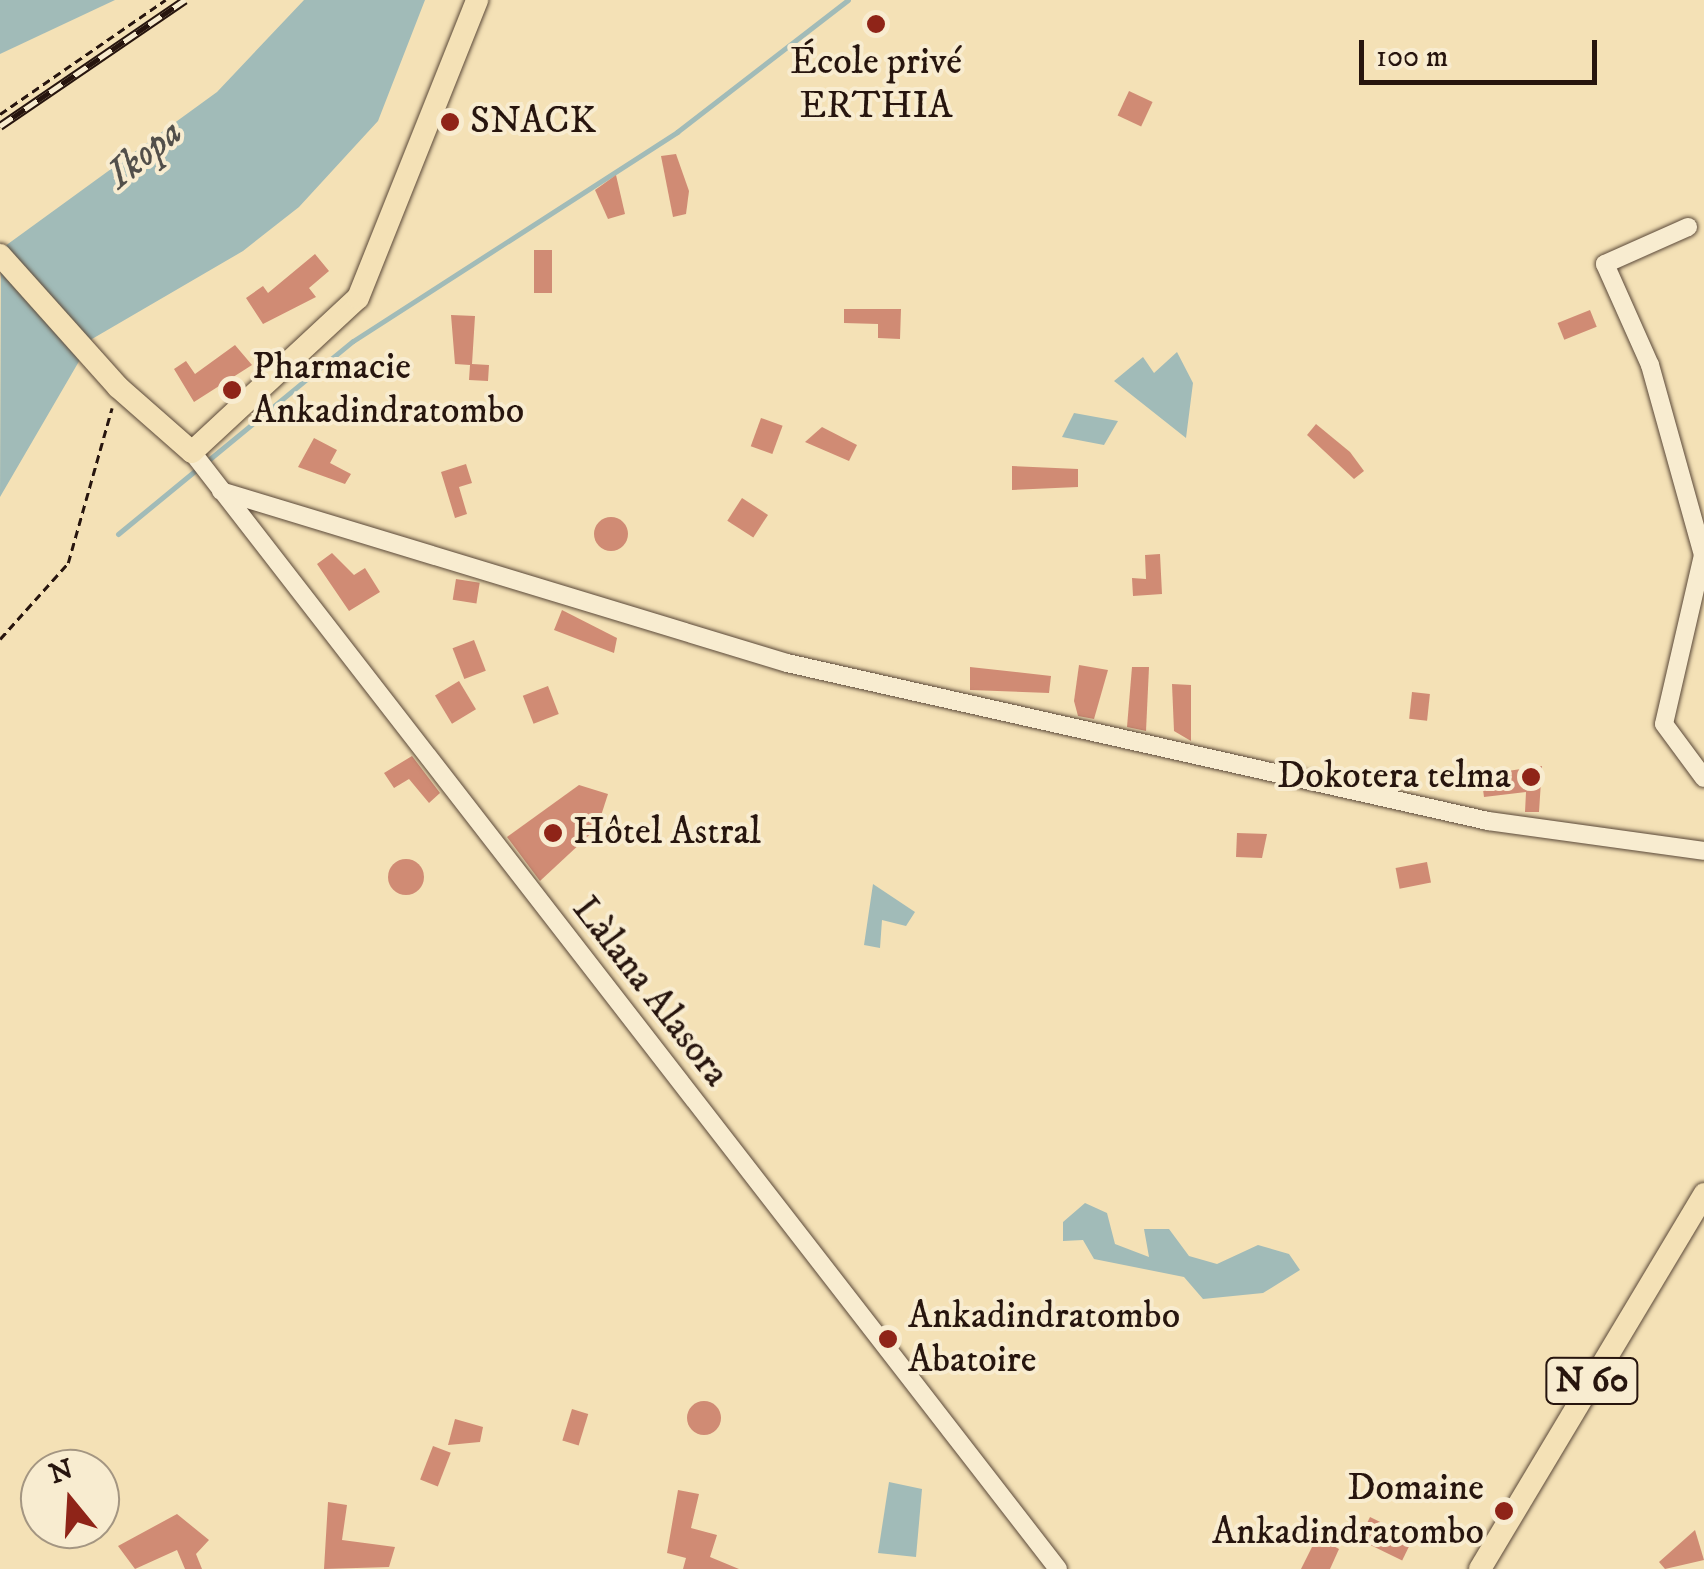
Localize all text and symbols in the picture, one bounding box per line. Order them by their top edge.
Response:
marker: École privé ERTHIA [865,13,887,35]
scale bar [1364,20,1602,82]
text: 100 m [1376,39,1448,76]
place label: École privé ERTHIA [790,40,962,130]
place label: SNACK [470,99,596,145]
water label: Ikopa [97,109,193,199]
marker: SNACK [439,111,461,133]
place label: Pharmacie Ankadindratombo [252,345,524,434]
marker: Pharmacie Ankadindratombo [221,379,243,401]
place label: Dokotera telma [1277,754,1511,800]
marker: Dokotera telma [1520,766,1542,788]
place label: Hôtel Astral [573,810,761,856]
marker: Hôtel Astral [542,822,564,844]
street label: Làlana Alasora [562,888,738,1096]
place label: Ankadindratombo Abatoire [908,1294,1180,1384]
marker: Ankadindratombo Abatoire [877,1328,899,1350]
road number: N 60 [1544,1351,1640,1411]
north arrow [20,1449,120,1549]
text: N [45,1452,78,1492]
place label: Domaine Ankadindratombo [1212,1466,1484,1556]
marker: Domaine Ankadindratombo [1493,1500,1515,1522]

